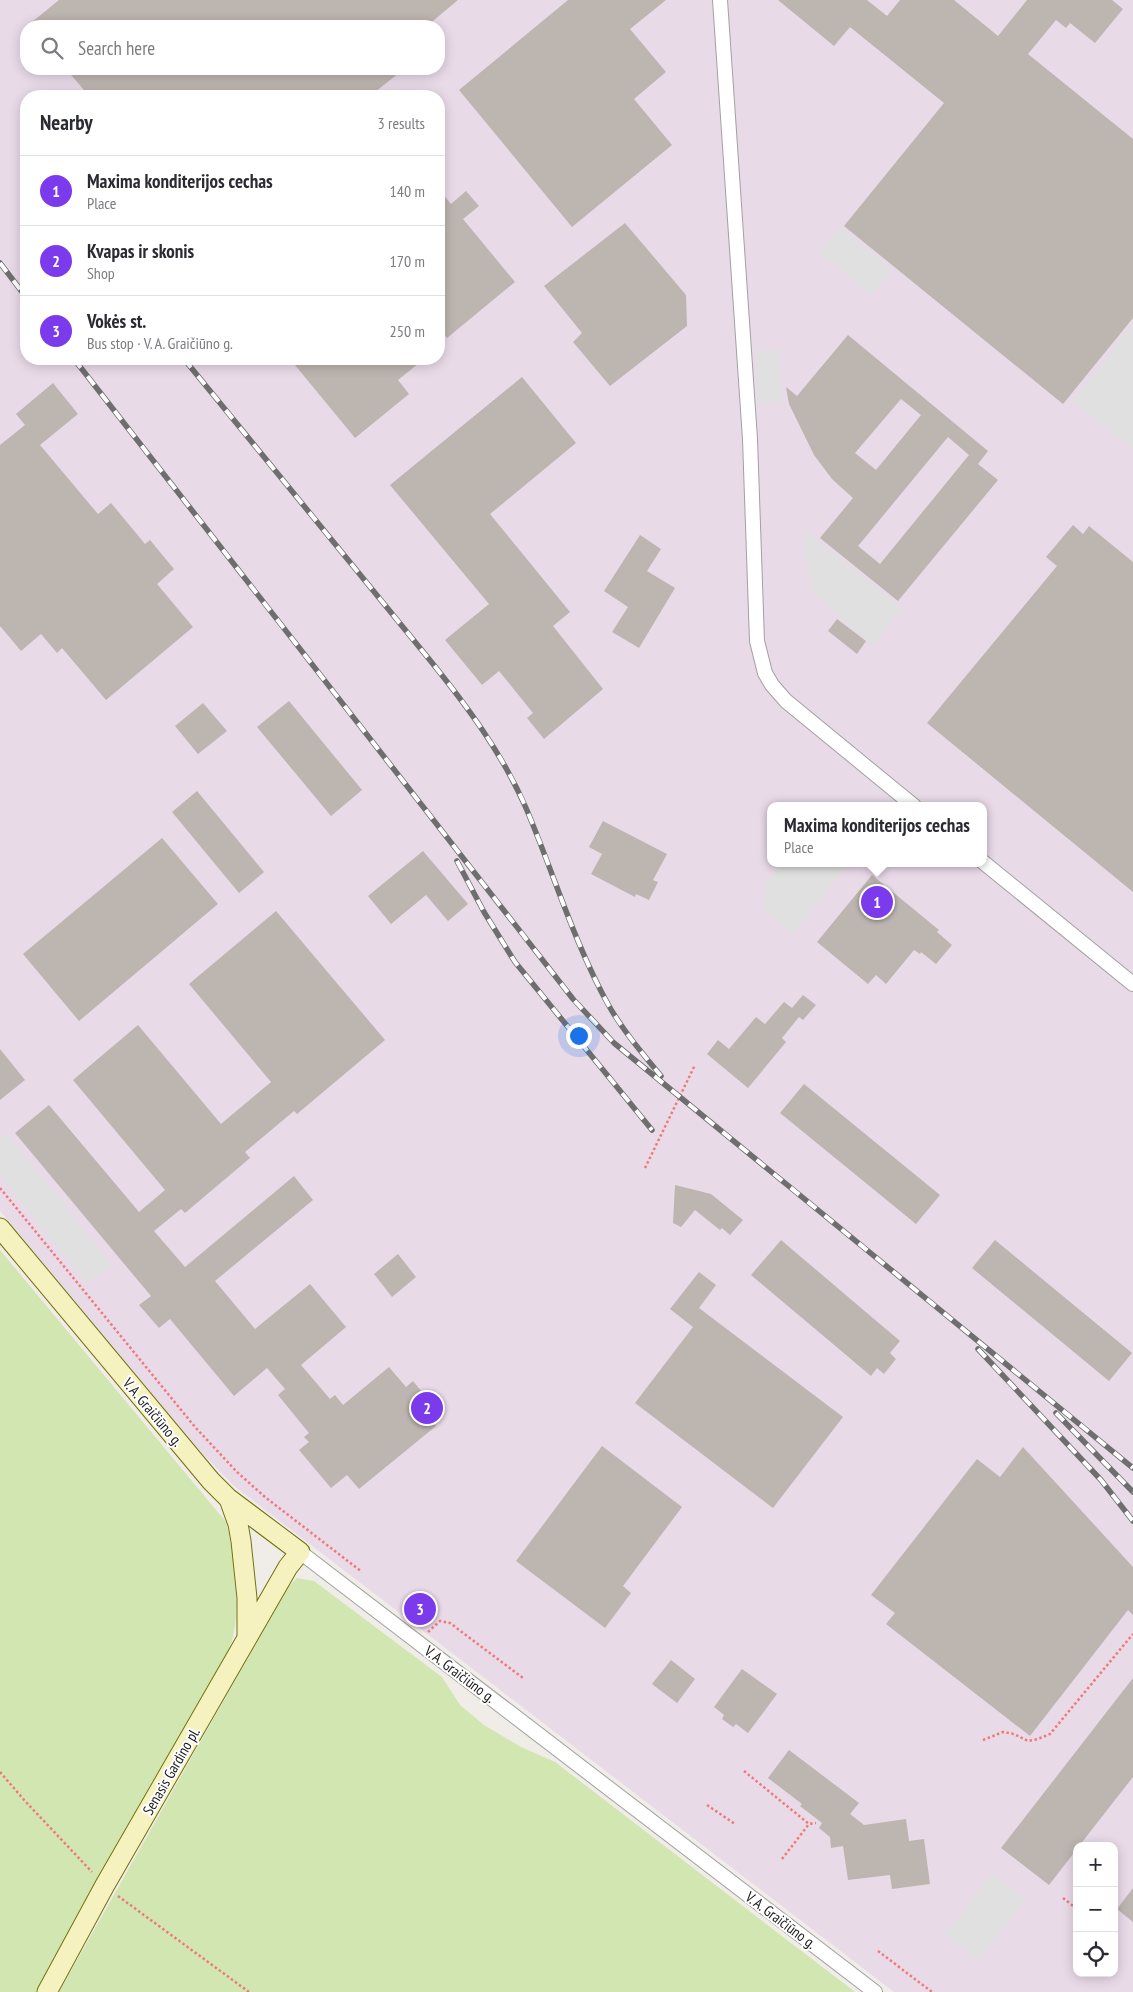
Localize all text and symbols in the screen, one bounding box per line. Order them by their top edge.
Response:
search box [20,20,445,75]
icon: search [38,34,66,62]
text: Search here [78,36,155,60]
text: Nearby [40,109,93,136]
text: 3 results [378,113,425,133]
text: Maxima konditerijos cechas [87,169,273,193]
text: 1 [52,181,60,201]
text: 140 m [390,181,425,201]
text: Place [87,193,116,213]
text: Kvapas ir skonis [87,239,194,263]
text: 2 [52,251,60,271]
text: 170 m [390,251,425,271]
text: Shop [87,263,115,283]
text: Vokės st. [87,309,146,333]
text: 3 [52,321,60,341]
text: 250 m [390,321,425,341]
text: Bus stop · V. A. Graičiūno g. [87,333,233,353]
popup [767,802,987,867]
text: Maxima konditerijos cechas [784,813,970,837]
text: Place [784,837,814,857]
pin: 1 [861,883,893,921]
your location [566,1023,592,1049]
street label: V. A. Graičiūno g. [118,1373,187,1450]
pin: 2 [411,1389,443,1427]
pin: 3 [404,1590,436,1628]
street label: V. A. Graičiūno g. [420,1641,499,1707]
street label: Senasis Gardino pl. [138,1724,204,1818]
map controls [1073,1842,1118,1977]
button: + [1073,1842,1118,1887]
street label: V. A. Graičiūno g. [741,1887,820,1953]
button: − [1073,1887,1118,1932]
button: locate [1073,1932,1118,1977]

